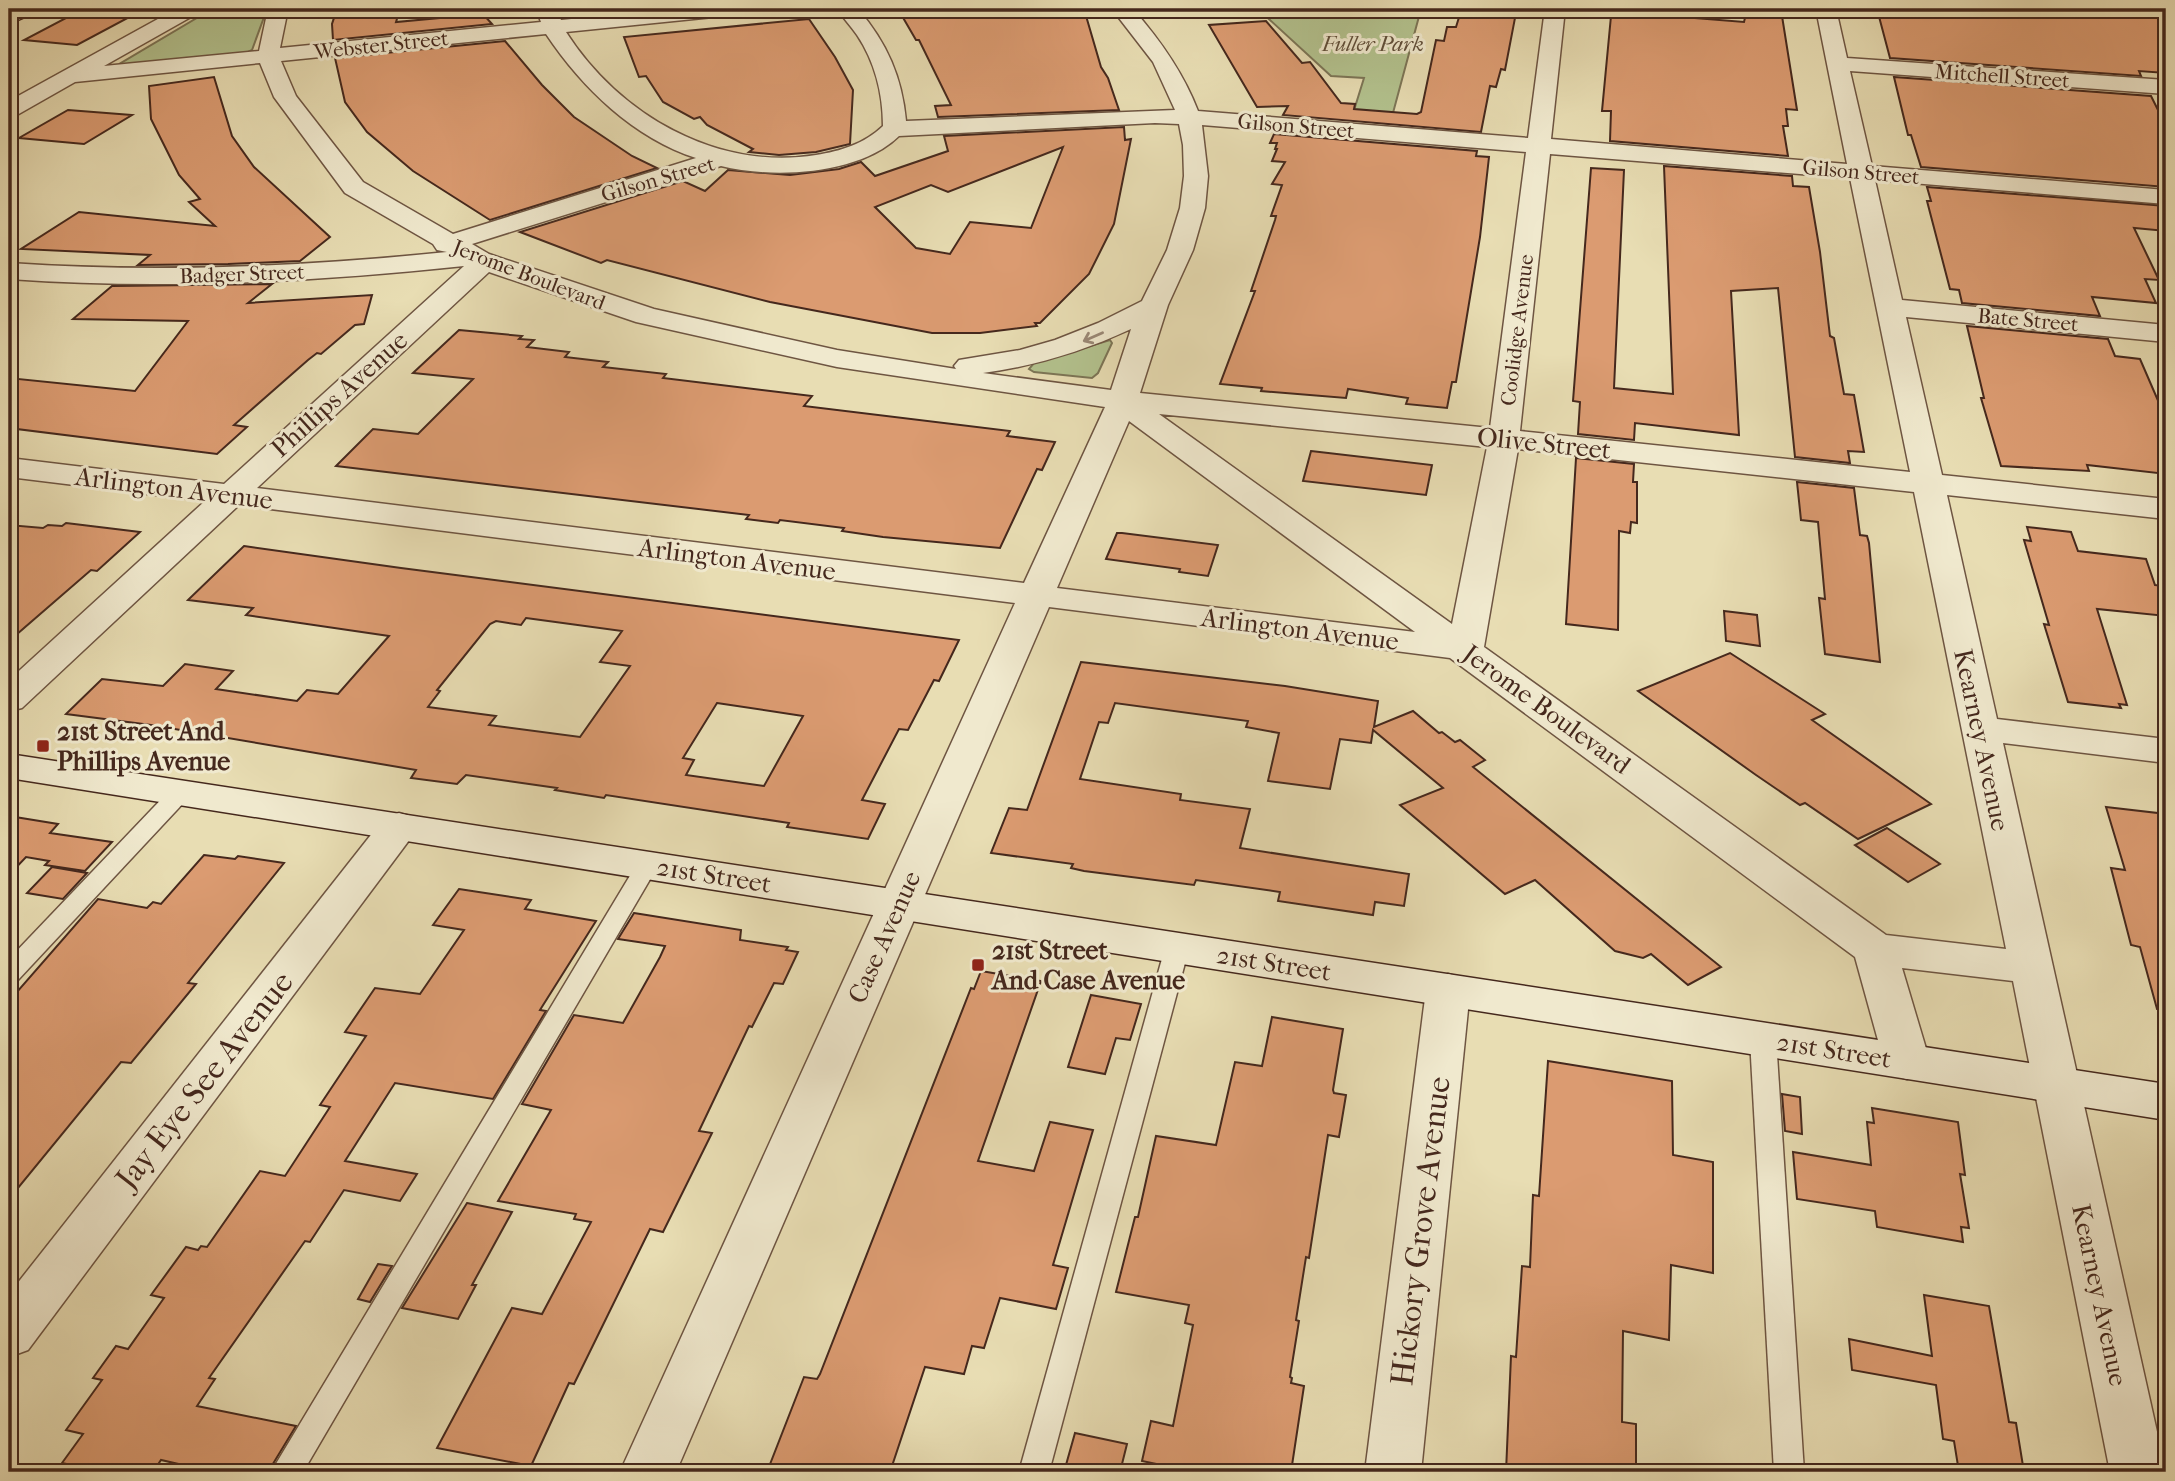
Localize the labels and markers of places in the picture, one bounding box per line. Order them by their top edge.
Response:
place label: 21st Street And Phillips Avenue [57,716,230,777]
marker: 21st Street And Phillips Avenue [35,738,51,754]
place label: 21st Street And Case Avenue [990,935,1185,996]
marker: 21st Street And Case Avenue [970,957,986,973]

